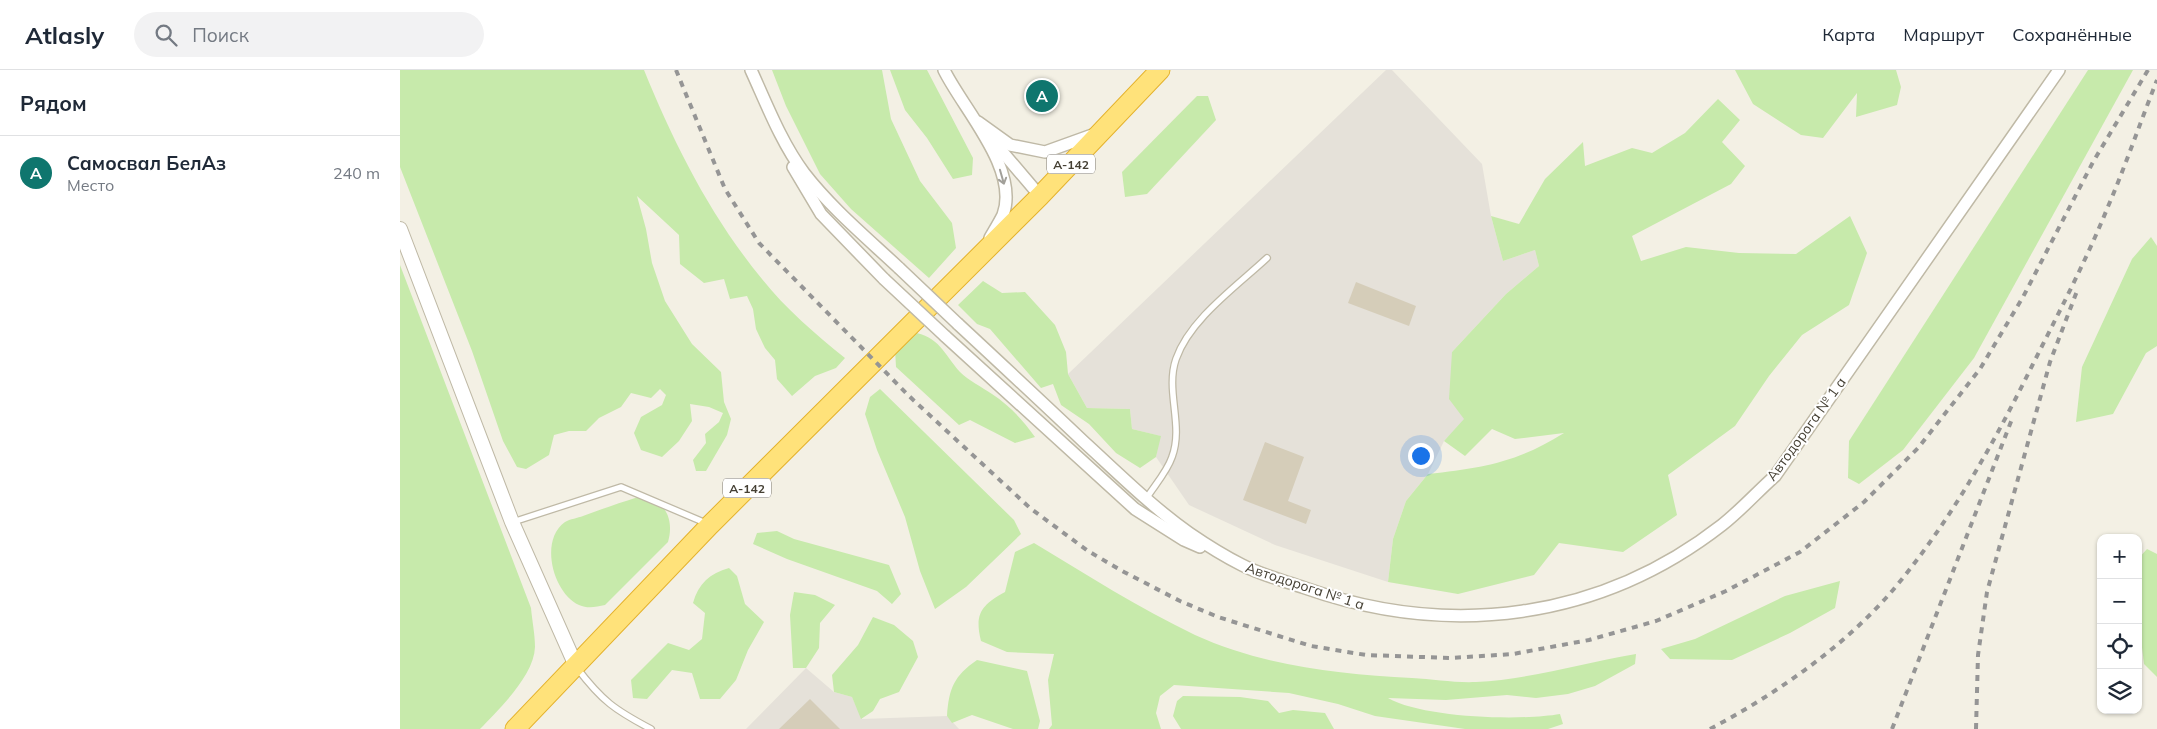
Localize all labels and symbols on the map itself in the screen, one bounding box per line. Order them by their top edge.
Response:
pin: A [1026,77,1058,115]
road number: А-142 [1047,155,1095,174]
one-way arrow [998,168,1007,184]
street label: Автодорога № 1 а [1762,374,1850,484]
your location [1408,443,1434,469]
road number: А-142 [723,478,771,498]
street label: Автодорога № 1 а [1243,558,1367,614]

